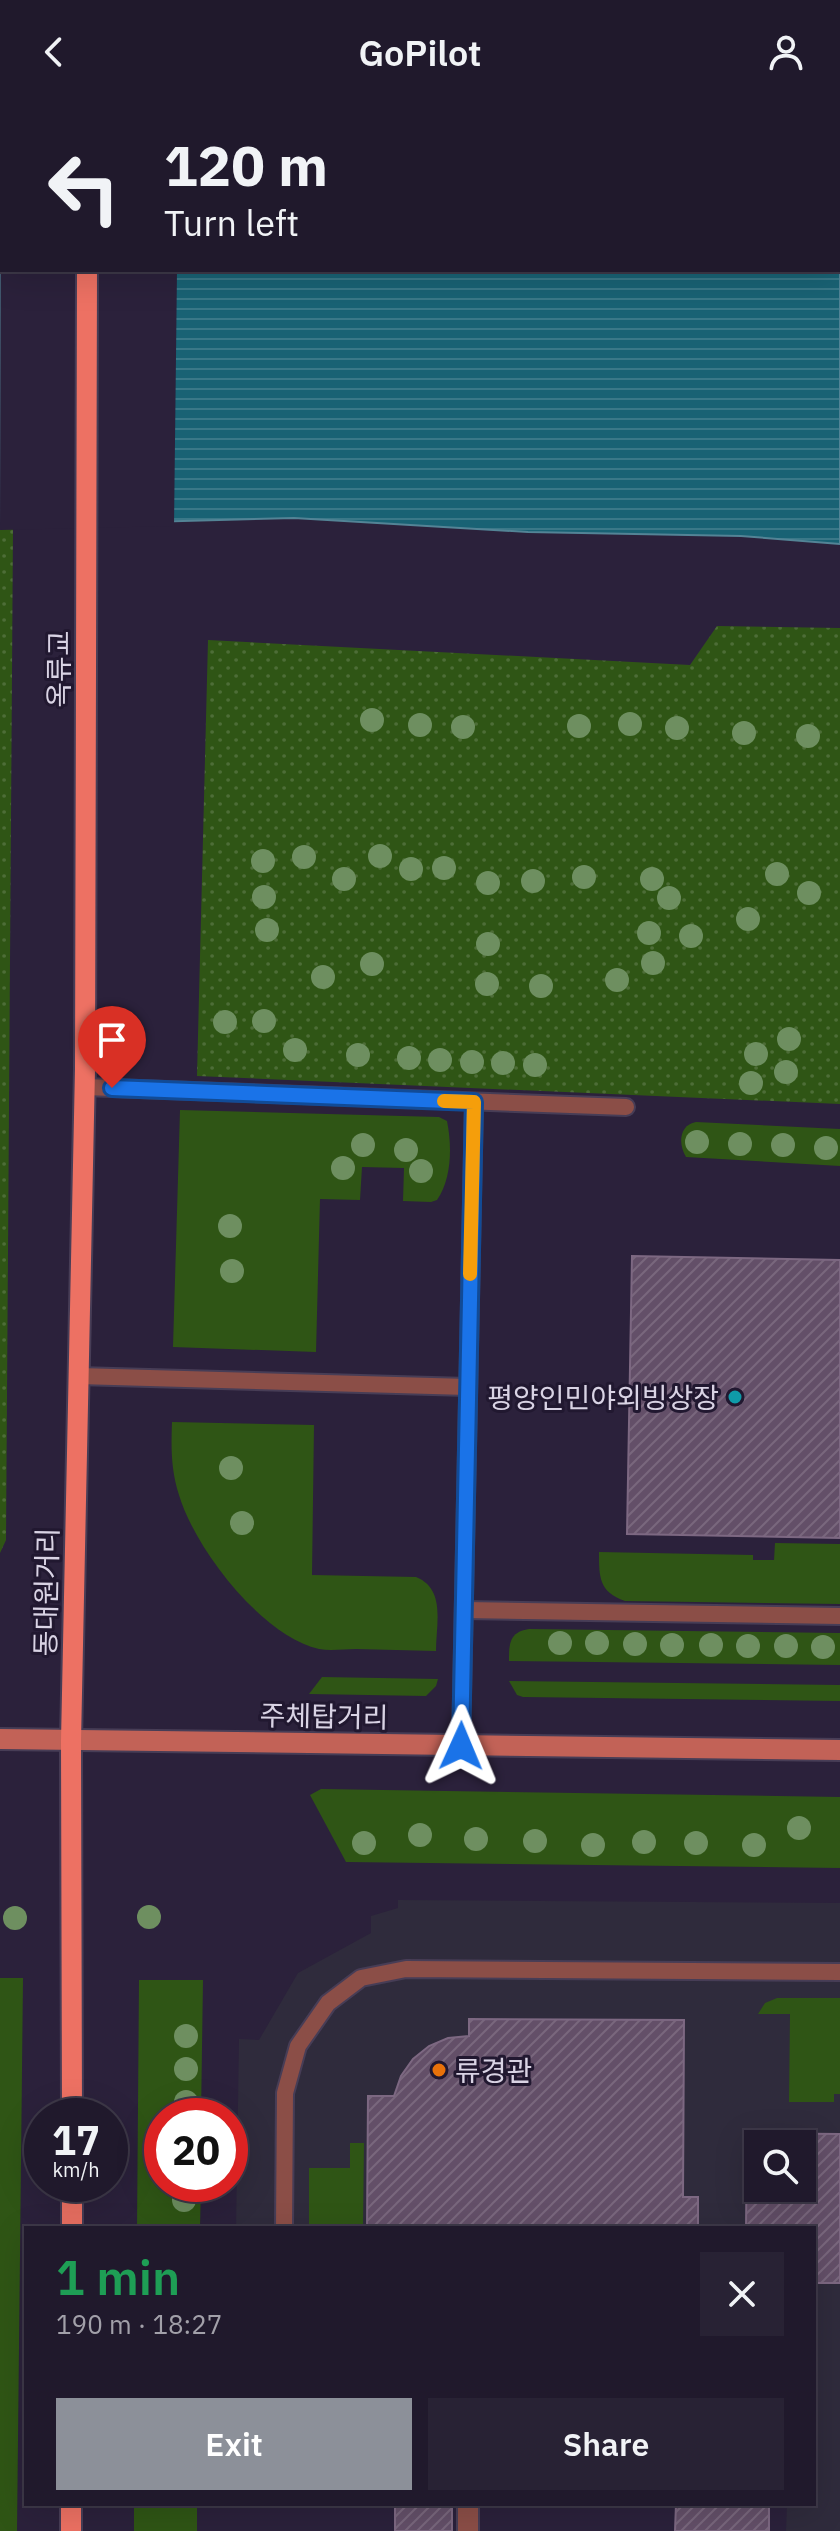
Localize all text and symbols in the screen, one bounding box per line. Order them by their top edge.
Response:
text: GoPilot [358,29,482,76]
icon: back [32,30,76,74]
icon: person [764,30,808,74]
text: 120 m [164,129,328,201]
icon: left [32,136,136,240]
text: Turn left [164,199,299,246]
street label: 옥류교 [40,630,77,708]
pin [78,1006,146,1088]
icon: arrive [90,1018,134,1062]
place label: 평양인민야외빙상장 [487,1379,719,1416]
marker: 평양인민야외빙상장 [726,1388,744,1406]
street label: 동대원거리 [26,1527,66,1657]
street label: 주체탑거리 [259,1696,389,1736]
position arrow [419,1704,503,1788]
place label: 류경관 [455,2052,532,2089]
marker: 류경관 [430,2061,448,2079]
speed limit sign: 20 [144,2098,248,2202]
text: 17 [52,2114,100,2166]
map controls [744,2130,816,2202]
button: search [744,2130,816,2202]
text: km/h [52,2156,100,2183]
text: 1 min [56,2246,180,2308]
button: close [700,2252,784,2336]
text: 190 m · 18:27 [56,2307,222,2341]
button: Exit [56,2398,412,2490]
button: Share [428,2398,784,2490]

